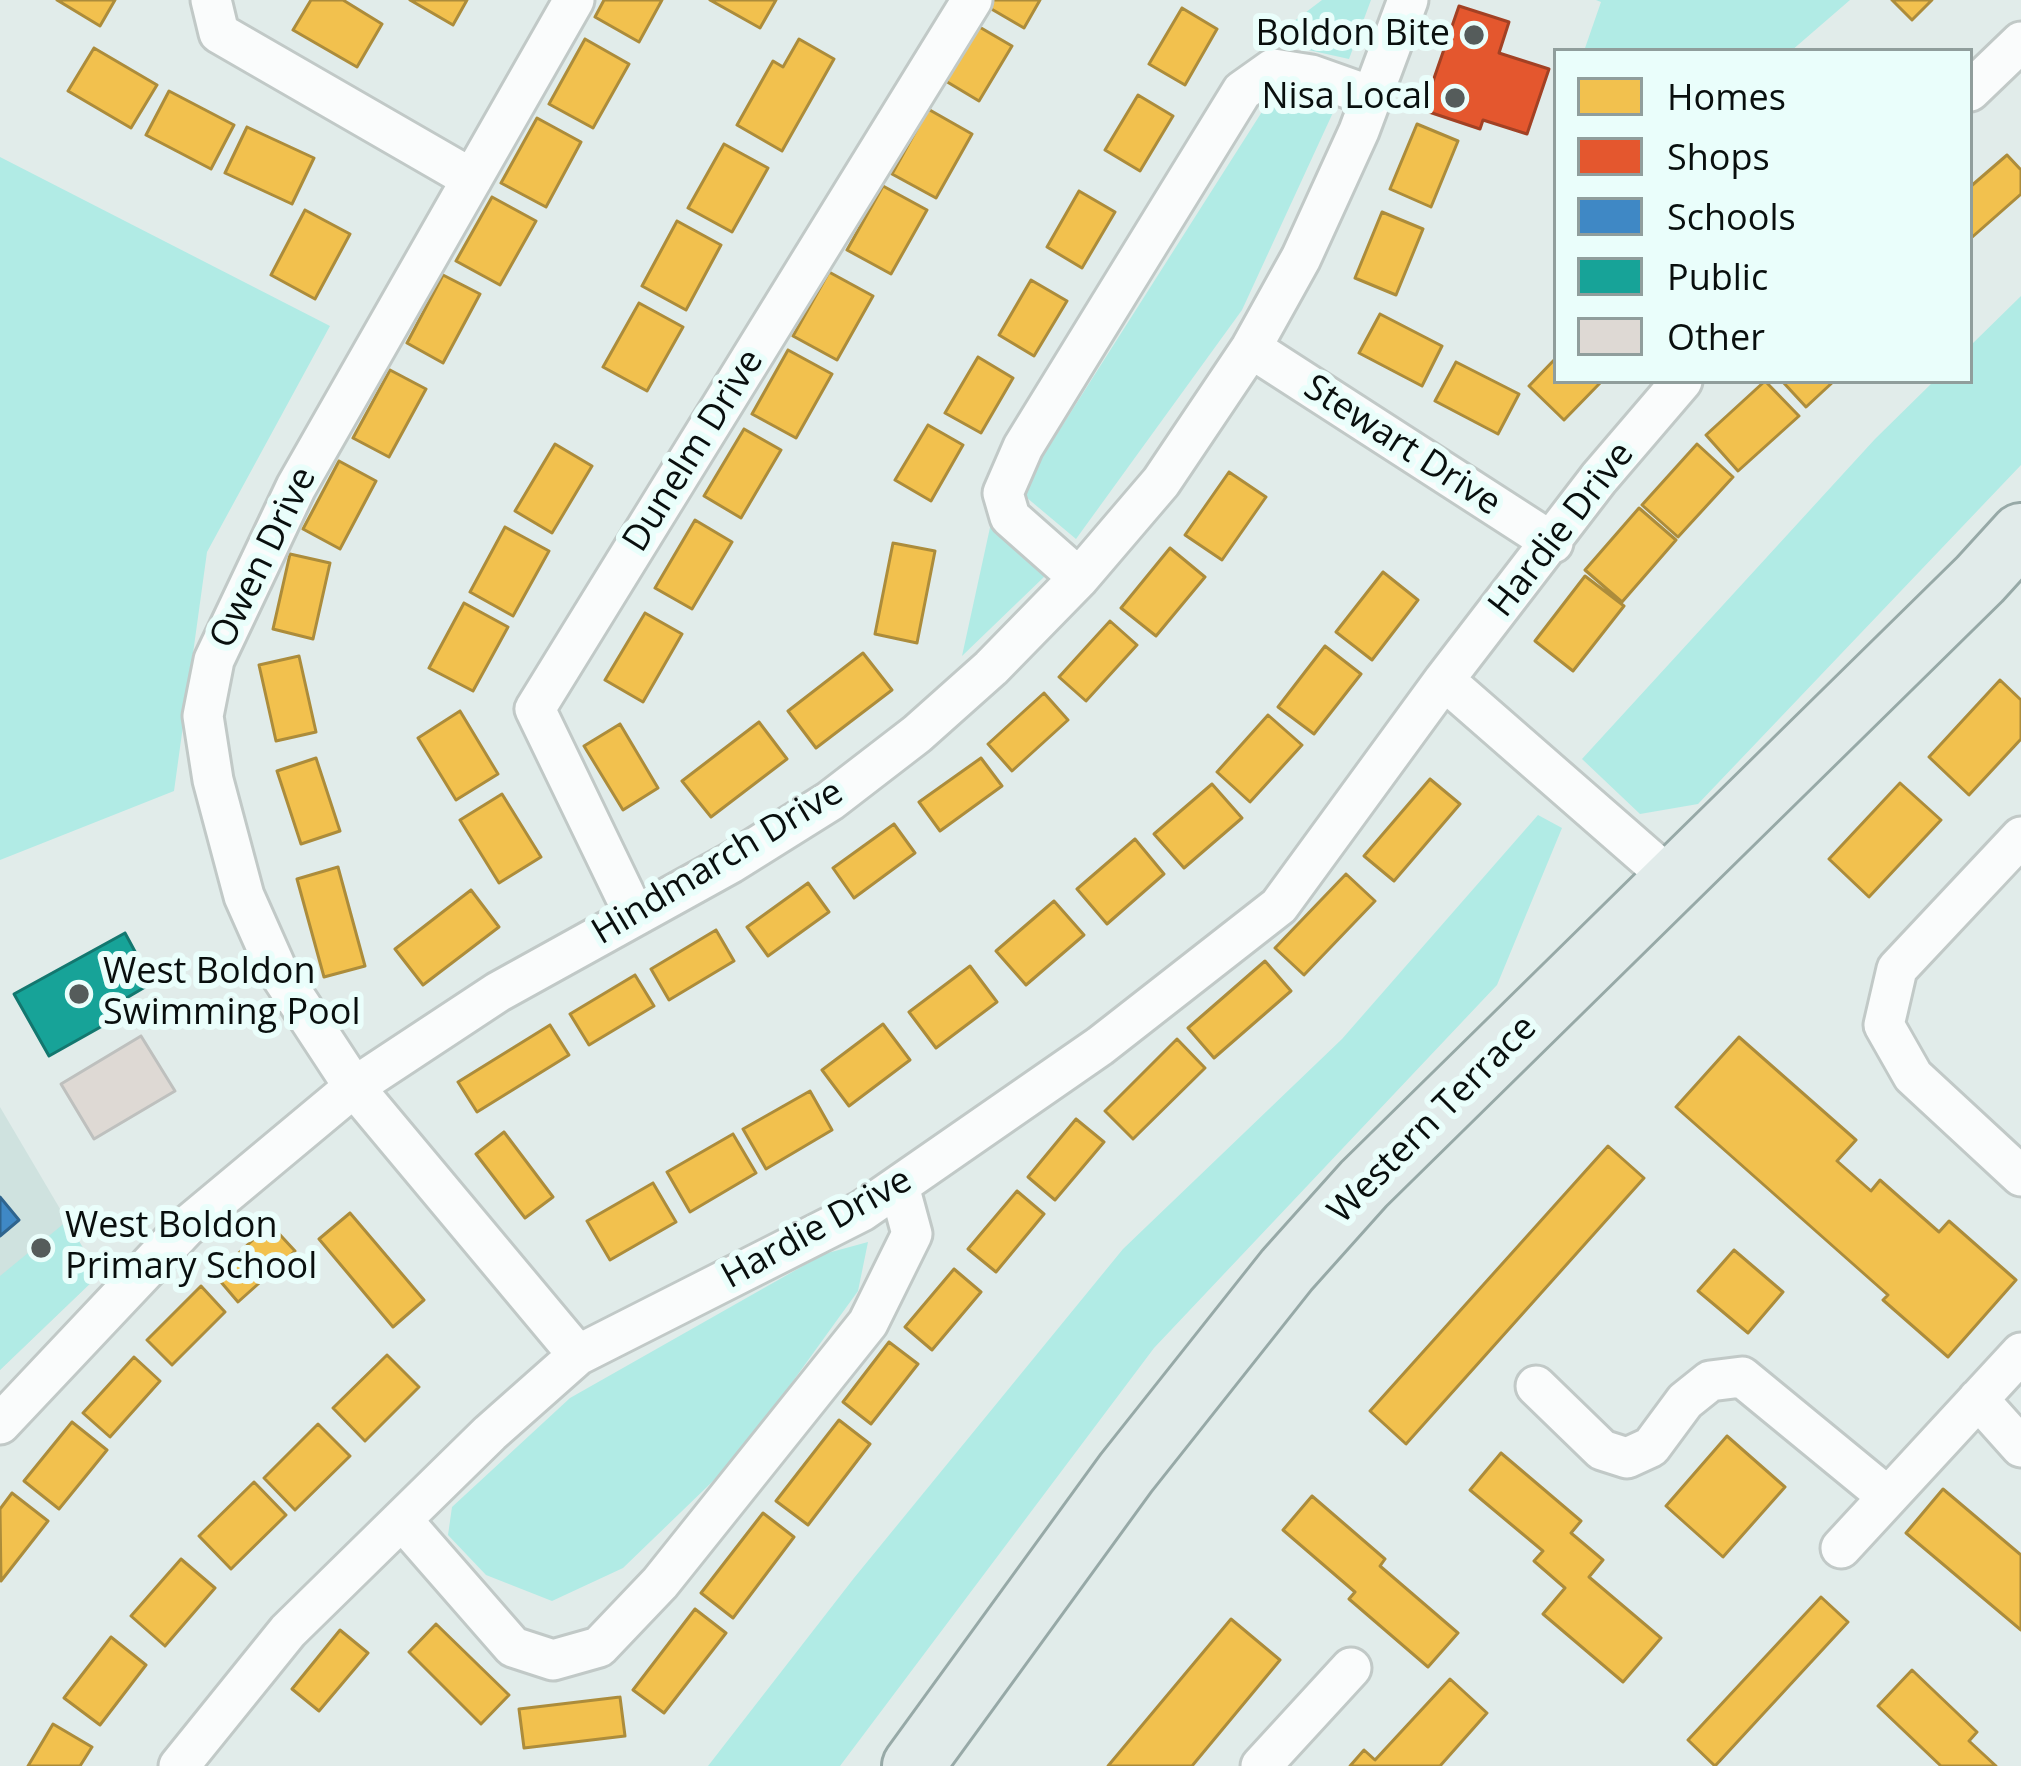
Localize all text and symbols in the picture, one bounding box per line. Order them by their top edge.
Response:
place label: Boldon Bite [1255,13,1450,57]
marker: Boldon Bite [1461,22,1487,48]
legend [1553,48,1973,384]
text: Homes [1667,72,1786,121]
place label: Nisa Local [1262,76,1431,120]
marker: Nisa Local [1442,85,1468,111]
text: Shops [1667,132,1770,181]
text: Schools [1667,192,1796,241]
text: Public [1667,252,1768,301]
text: Other [1667,312,1765,361]
street label: Dunelm Drive [615,342,773,560]
street label: Stewart Drive [1296,366,1508,526]
street label: Hardie Drive [1480,434,1644,626]
street label: Owen Drive [202,461,326,655]
street label: Hindmarch Drive [585,771,851,955]
place label: West Boldon Swimming Pool [103,951,361,1036]
marker: West Boldon Swimming Pool [66,981,92,1007]
street label: Western Terrace [1320,1007,1546,1233]
street label: Hardie Drive [715,1159,919,1299]
place label: West Boldon Primary School [65,1205,317,1290]
marker: West Boldon Primary School [28,1235,54,1261]

